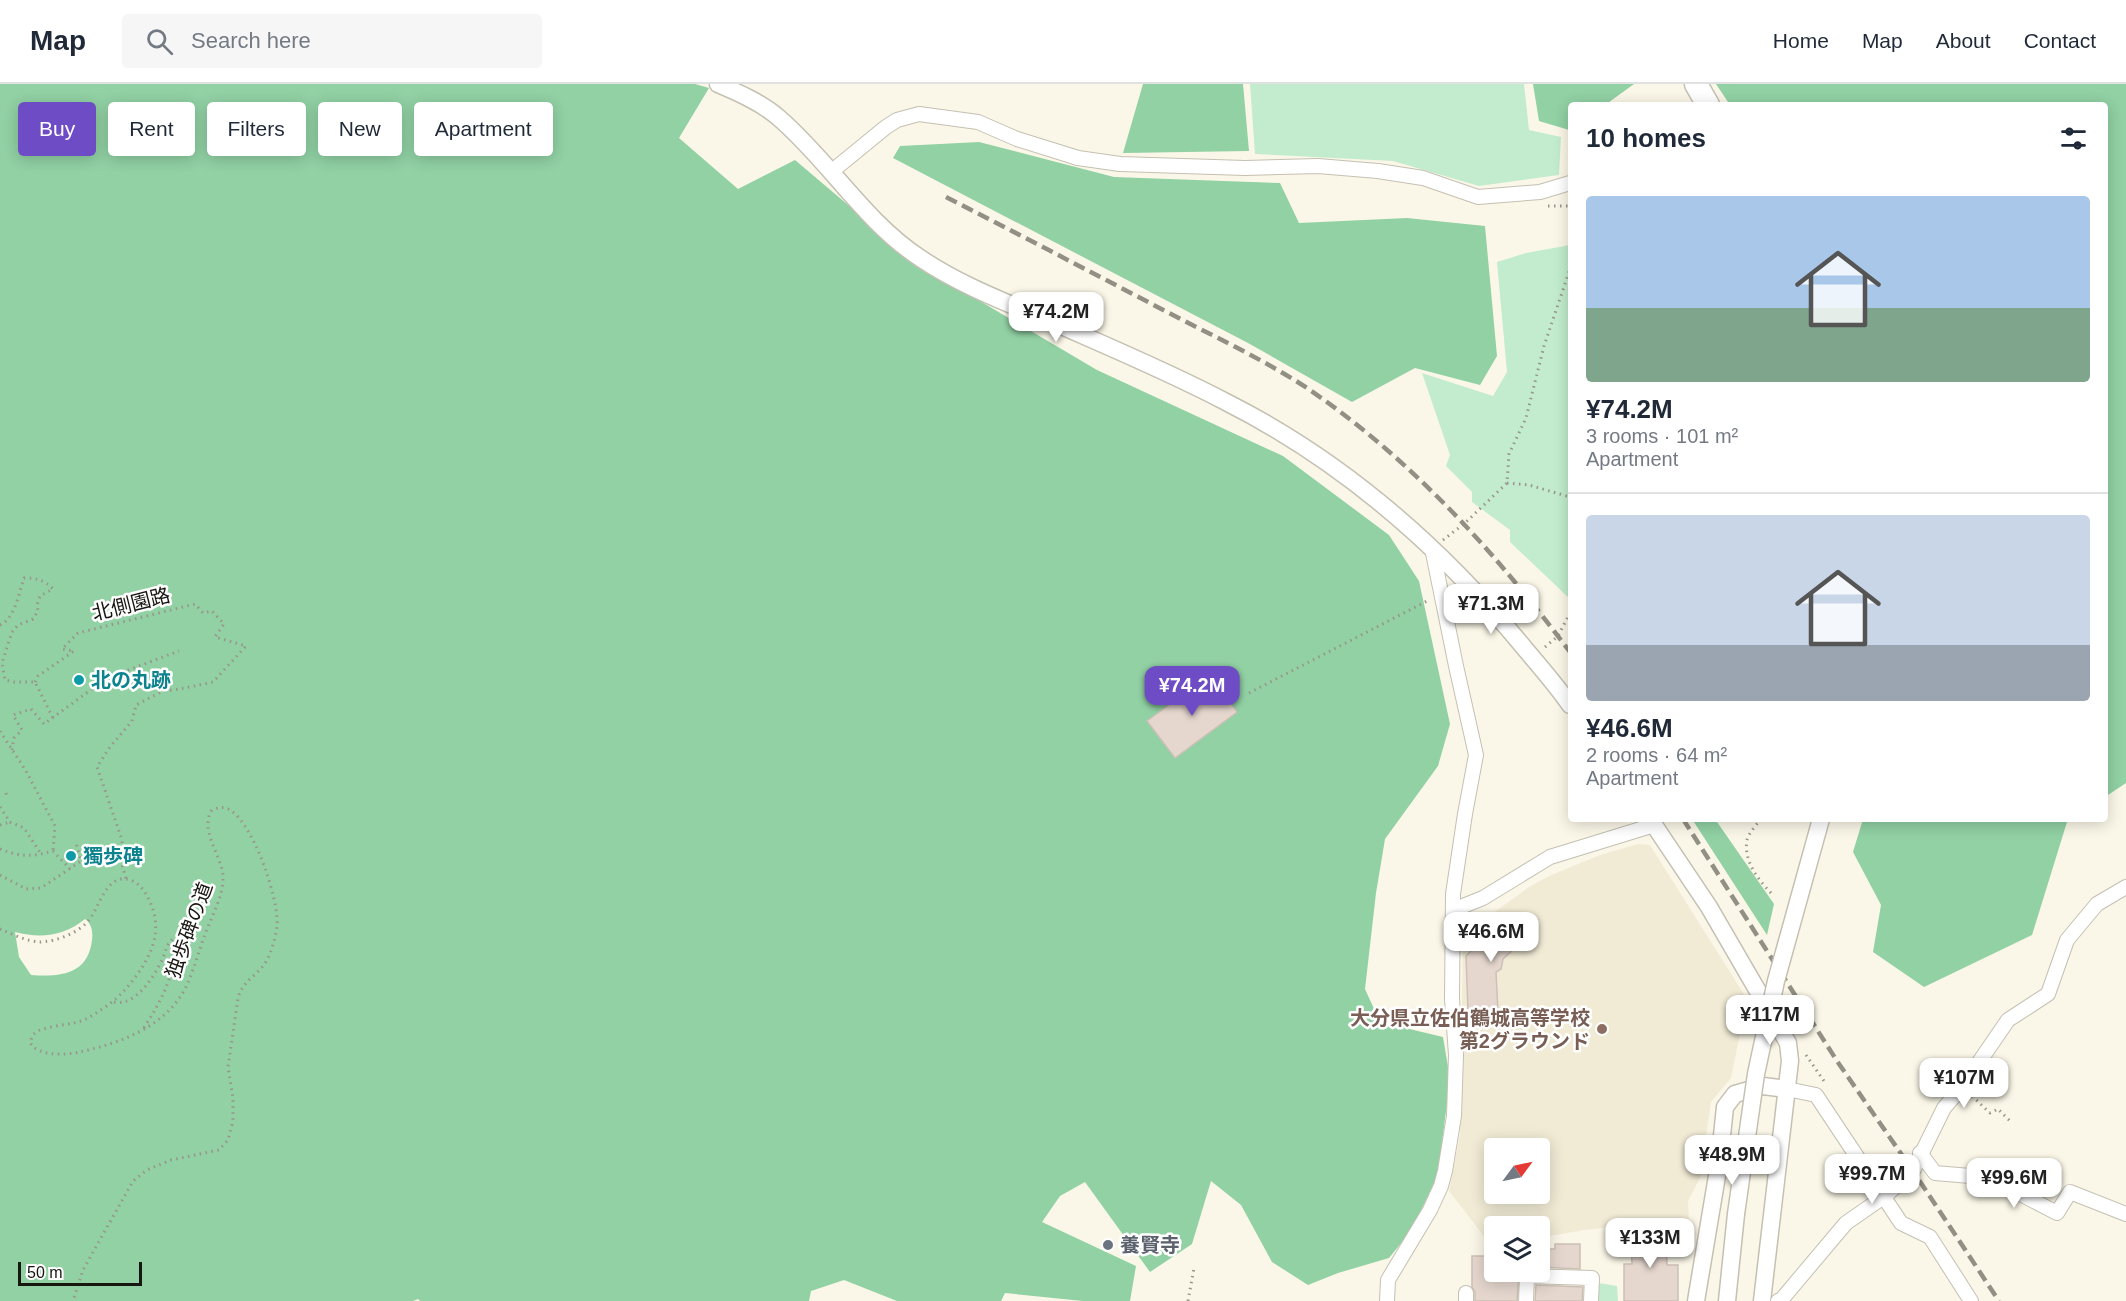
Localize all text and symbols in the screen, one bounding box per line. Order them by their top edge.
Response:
search box [122,14,542,68]
text: Map [30,25,86,56]
icon: search [143,25,176,58]
text: Search here [191,28,311,53]
text: Home [1773,29,1829,52]
text: Map [1862,29,1903,52]
text: About [1936,29,1991,52]
text: Contact [2024,29,2096,52]
chip: Buy [18,102,96,156]
chip: Rent [108,102,195,156]
chip: Filters [207,102,306,156]
chip: New [318,102,402,156]
chip: Apartment [414,102,553,156]
icon: filters [2057,122,2090,155]
text: 10 homes [1586,123,1706,153]
icon: home [1784,235,1892,343]
pin: ¥74.2M [1007,292,1105,343]
text: ¥74.2M [1023,300,1089,322]
text: ¥74.2M [1586,394,1673,424]
text: 3 rooms · 101 m² [1586,425,1738,447]
text: Apartment [1586,448,1678,470]
icon: home [1784,554,1892,662]
street label: 北側園路 [90,584,172,624]
pin: ¥71.3M [1442,584,1540,635]
text: ¥71.3M [1458,592,1524,614]
pin: ¥74.2M [1143,666,1241,717]
place label: 北の丸跡 [91,669,171,691]
marker: 北の丸跡 [72,673,86,687]
text: ¥74.2M [1159,674,1225,696]
text: ¥46.6M [1586,713,1673,743]
text: 2 rooms · 64 m² [1586,744,1727,766]
text: Apartment [1586,767,1678,789]
place label: 獨歩碑 [83,845,143,867]
marker: 獨歩碑 [64,849,78,863]
street label: 独歩碑の道 [162,879,216,981]
pin: ¥46.6M [1442,912,1540,963]
text: ¥46.6M [1458,920,1524,942]
pin: ¥117M [1728,995,1812,1046]
text: ¥117M [1740,1003,1800,1025]
place label: 大分県立佐伯鶴城高等学校 第2グラウンド [1350,1007,1590,1052]
marker: 大分県立佐伯鶴城高等学校 第2グラウンド [1595,1022,1609,1036]
pin: ¥107M [1922,1058,2006,1109]
text: ¥107M [1933,1066,1995,1088]
pin: ¥48.9M [1683,1135,1781,1186]
north arrow [1484,1138,1550,1204]
map controls [1484,1138,1550,1282]
text: ¥48.9M [1699,1143,1765,1165]
pin: ¥99.7M [1823,1154,1921,1205]
pin: ¥99.6M [1965,1158,2063,1209]
text: ¥99.7M [1839,1162,1905,1184]
text: ¥99.6M [1981,1166,2047,1188]
button: layers [1484,1216,1550,1282]
pin: ¥133M [1608,1218,1692,1269]
text: ¥133M [1619,1226,1681,1248]
place label: 養賢寺 [1120,1234,1180,1256]
marker: 養賢寺 [1101,1238,1115,1252]
scale bar [18,1259,142,1286]
text: 50 m [27,1264,63,1281]

